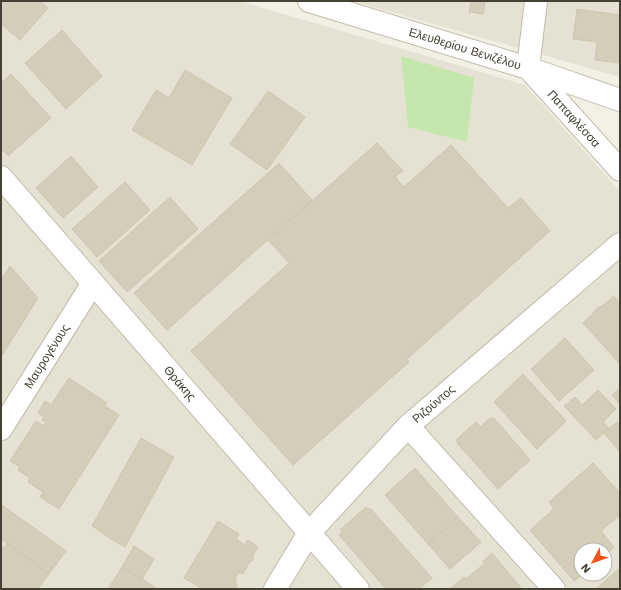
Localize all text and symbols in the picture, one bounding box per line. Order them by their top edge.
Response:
street label: Ελευθερίου Βενιζέλου [407,25,523,72]
street label: Παπαφλέσσα [545,87,603,150]
street label: Μαυρογένους [21,321,72,391]
street label: Θράκης [161,363,199,404]
street label: Ριζούντος [409,382,458,426]
north arrow [573,542,613,582]
text: N [578,561,593,576]

